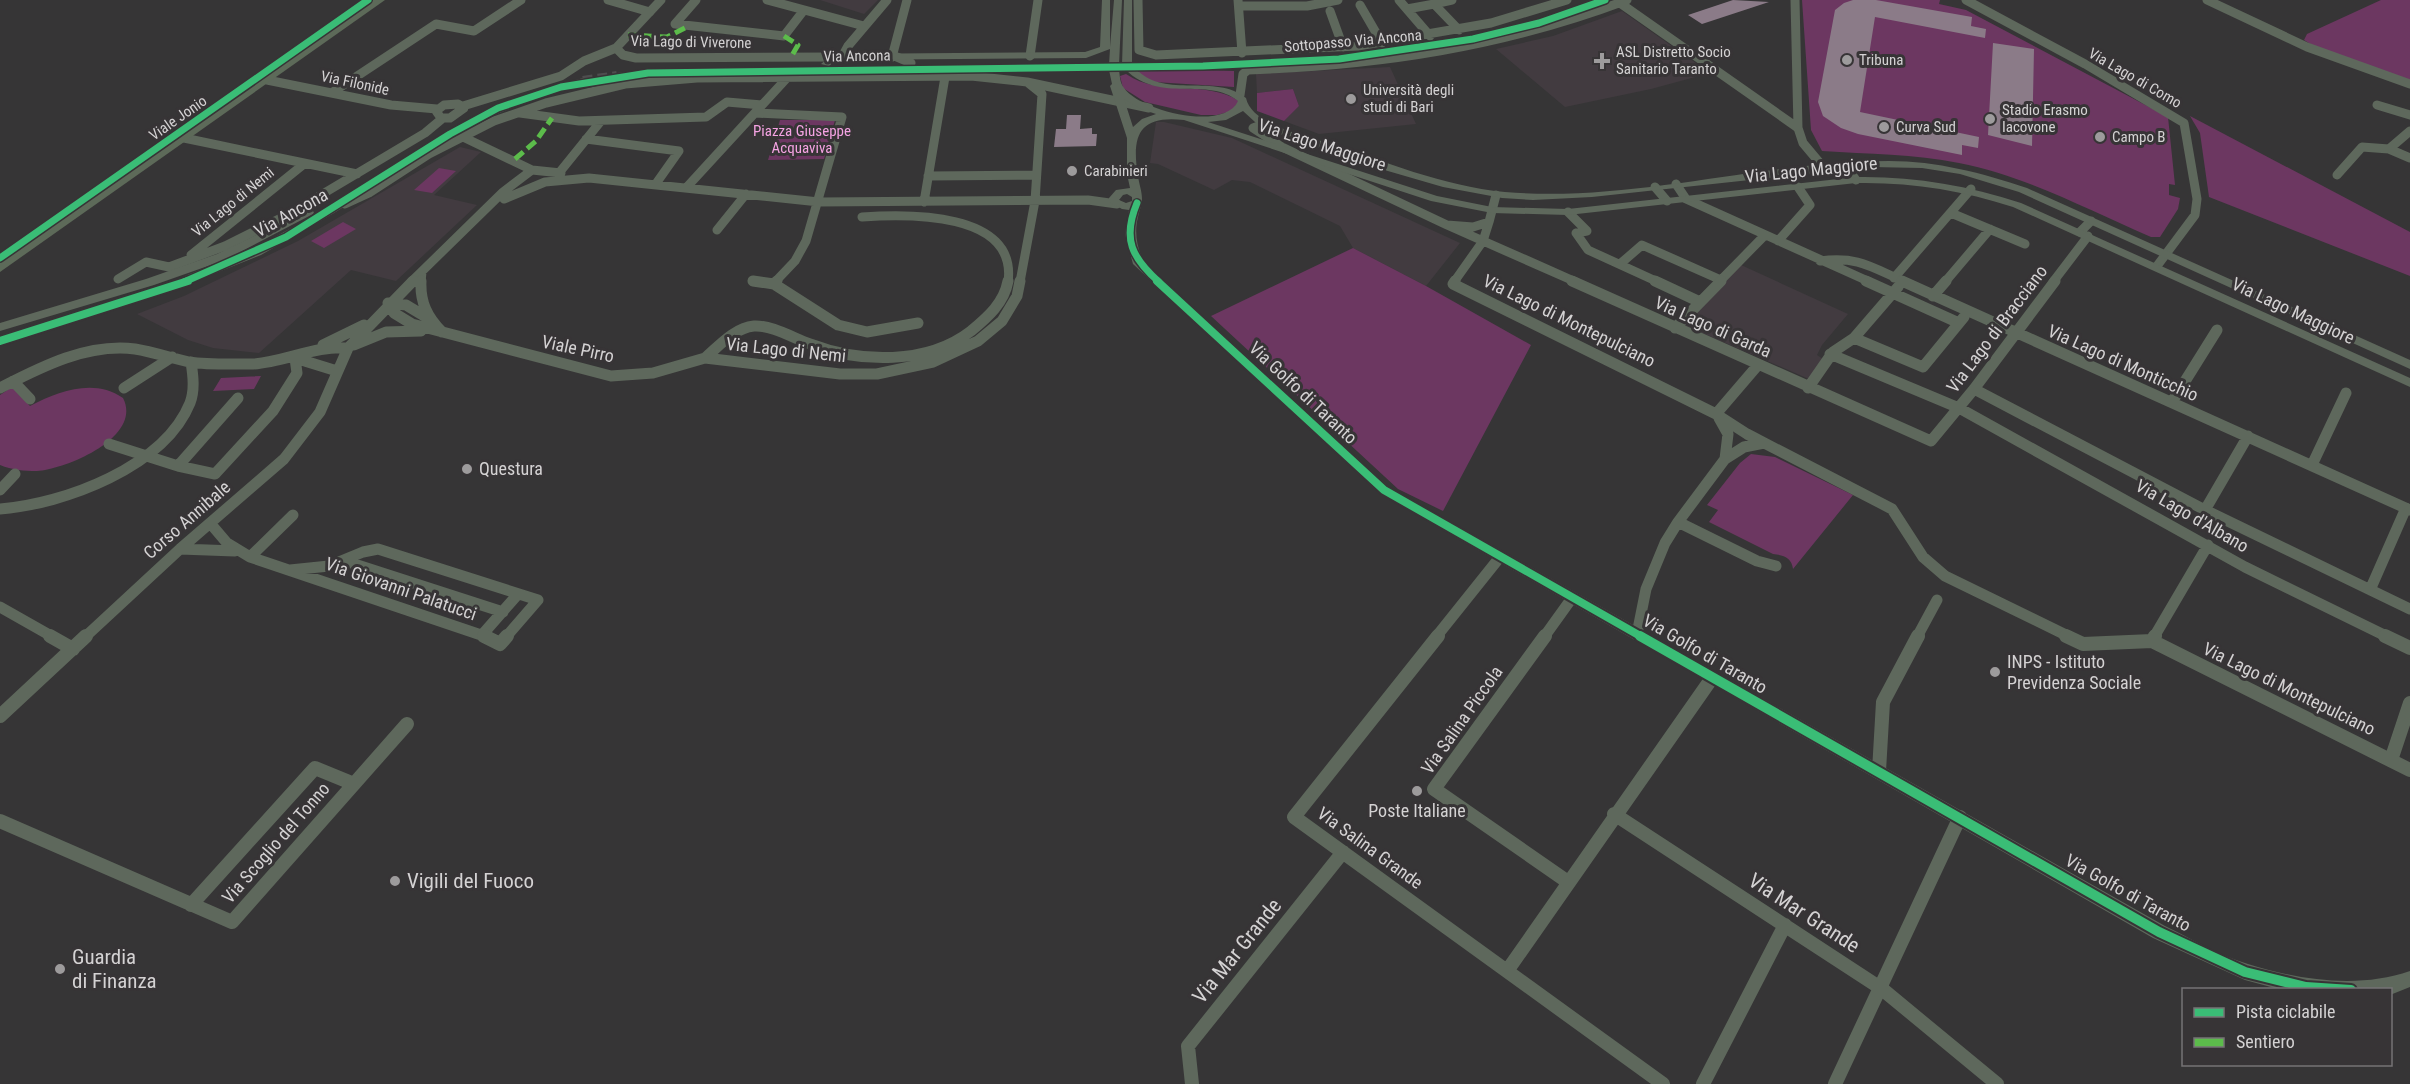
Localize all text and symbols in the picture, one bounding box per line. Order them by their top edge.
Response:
street label: Sottopasso Via Ancona [1283,26,1423,56]
street label: Via Lago di Viverone [630,32,752,52]
place label: ASL Distretto Socio Sanitario Taranto [1616,43,1731,78]
street label: Via Lago di Como [2085,44,2185,112]
street label: Via Ancona [823,46,891,66]
place label: Tribuna [1859,51,1903,69]
marker: ASL Distretto Socio Sanitario Taranto [1593,52,1611,70]
marker: Tribuna [1840,53,1854,67]
street label: Via Filonide [319,67,391,99]
place label: Università degli studi di Bari [1363,81,1454,116]
street label: Viale Jonio [146,92,210,144]
marker: Università degli studi di Bari [1344,92,1358,106]
place label: Stadio Erasmo Iacovone [2002,101,2088,136]
marker: Stadio Erasmo Iacovone [1983,112,1997,126]
street label: Via Lago Maggiore [1256,114,1389,175]
place label: Curva Sud [1896,118,1956,136]
marker: Curva Sud [1877,120,1891,134]
park label: Piazza Giuseppe Acquaviva [753,122,851,157]
place label: Campo B [2112,128,2166,146]
marker: Campo B [2093,130,2107,144]
street label: Via Lago Maggiore [1744,152,1878,187]
place label: Carabinieri [1084,162,1148,180]
street label: Via Lago di Nemi [188,163,278,241]
marker: Carabinieri [1065,164,1079,178]
street label: Via Ancona [250,184,331,241]
street label: Via Lago di Bracciano [1942,261,2051,397]
street label: Via Lago di Montepulciano [1480,270,1659,371]
street label: Via Lago Maggiore [2228,273,2358,348]
street label: Via Lago di Garda [1652,291,1775,362]
street label: Via Lago di Monticchio [2045,320,2202,405]
street label: Viale Pirro [540,331,616,366]
street label: Via Lago di Nemi [725,333,847,366]
street label: Via Golfo di Taranto [1245,337,1362,448]
place label: Questura [479,458,543,479]
marker: Questura [460,462,474,476]
street label: Via Lago d'Albano [2132,475,2252,556]
street label: Corso Annibale [139,476,234,563]
street label: Via Giovanni Palatucci [323,553,480,624]
street label: Via Golfo di Taranto [1639,609,1771,698]
street label: Via Lago di Montepulciano [2200,638,2379,739]
place label: INPS - Istituto Previdenza Sociale [2007,651,2141,693]
street label: Via Salina Piccola [1417,662,1507,778]
marker: INPS - Istituto Previdenza Sociale [1988,665,2002,679]
street label: Via Scoglio del Tonno [217,778,334,907]
marker: Poste Italiane [1410,784,1424,798]
place label: Poste Italiane [1368,800,1466,821]
street label: Via Salina Grande [1314,802,1427,893]
street label: Via Golfo di Taranto [2062,849,2195,936]
street label: Via Mar Grande [1744,868,1864,958]
place label: Vigili del Fuoco [407,869,534,893]
marker: Vigili del Fuoco [388,874,402,888]
street label: Via Mar Grande [1188,894,1287,1008]
place label: Guardia di Finanza [72,945,157,993]
marker: Guardia di Finanza [53,962,67,976]
legend [2182,988,2392,1066]
text: Pista ciclabile [2236,1001,2335,1022]
text: Sentiero [2236,1031,2295,1052]

